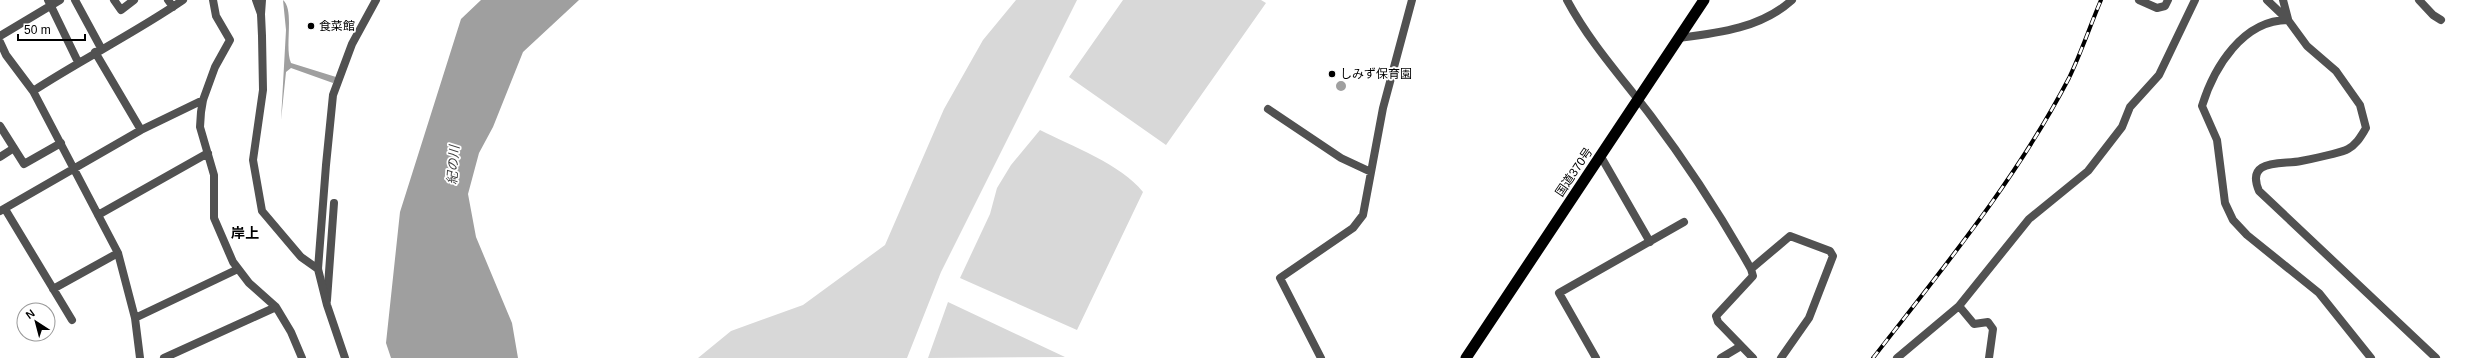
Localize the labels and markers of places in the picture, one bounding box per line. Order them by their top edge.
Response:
place label: 食菜館 [319,19,355,33]
marker: 食菜館 [306,21,316,31]
place label: しみず保育園 [1340,67,1412,81]
marker: しみず保育園 [1327,69,1337,79]

